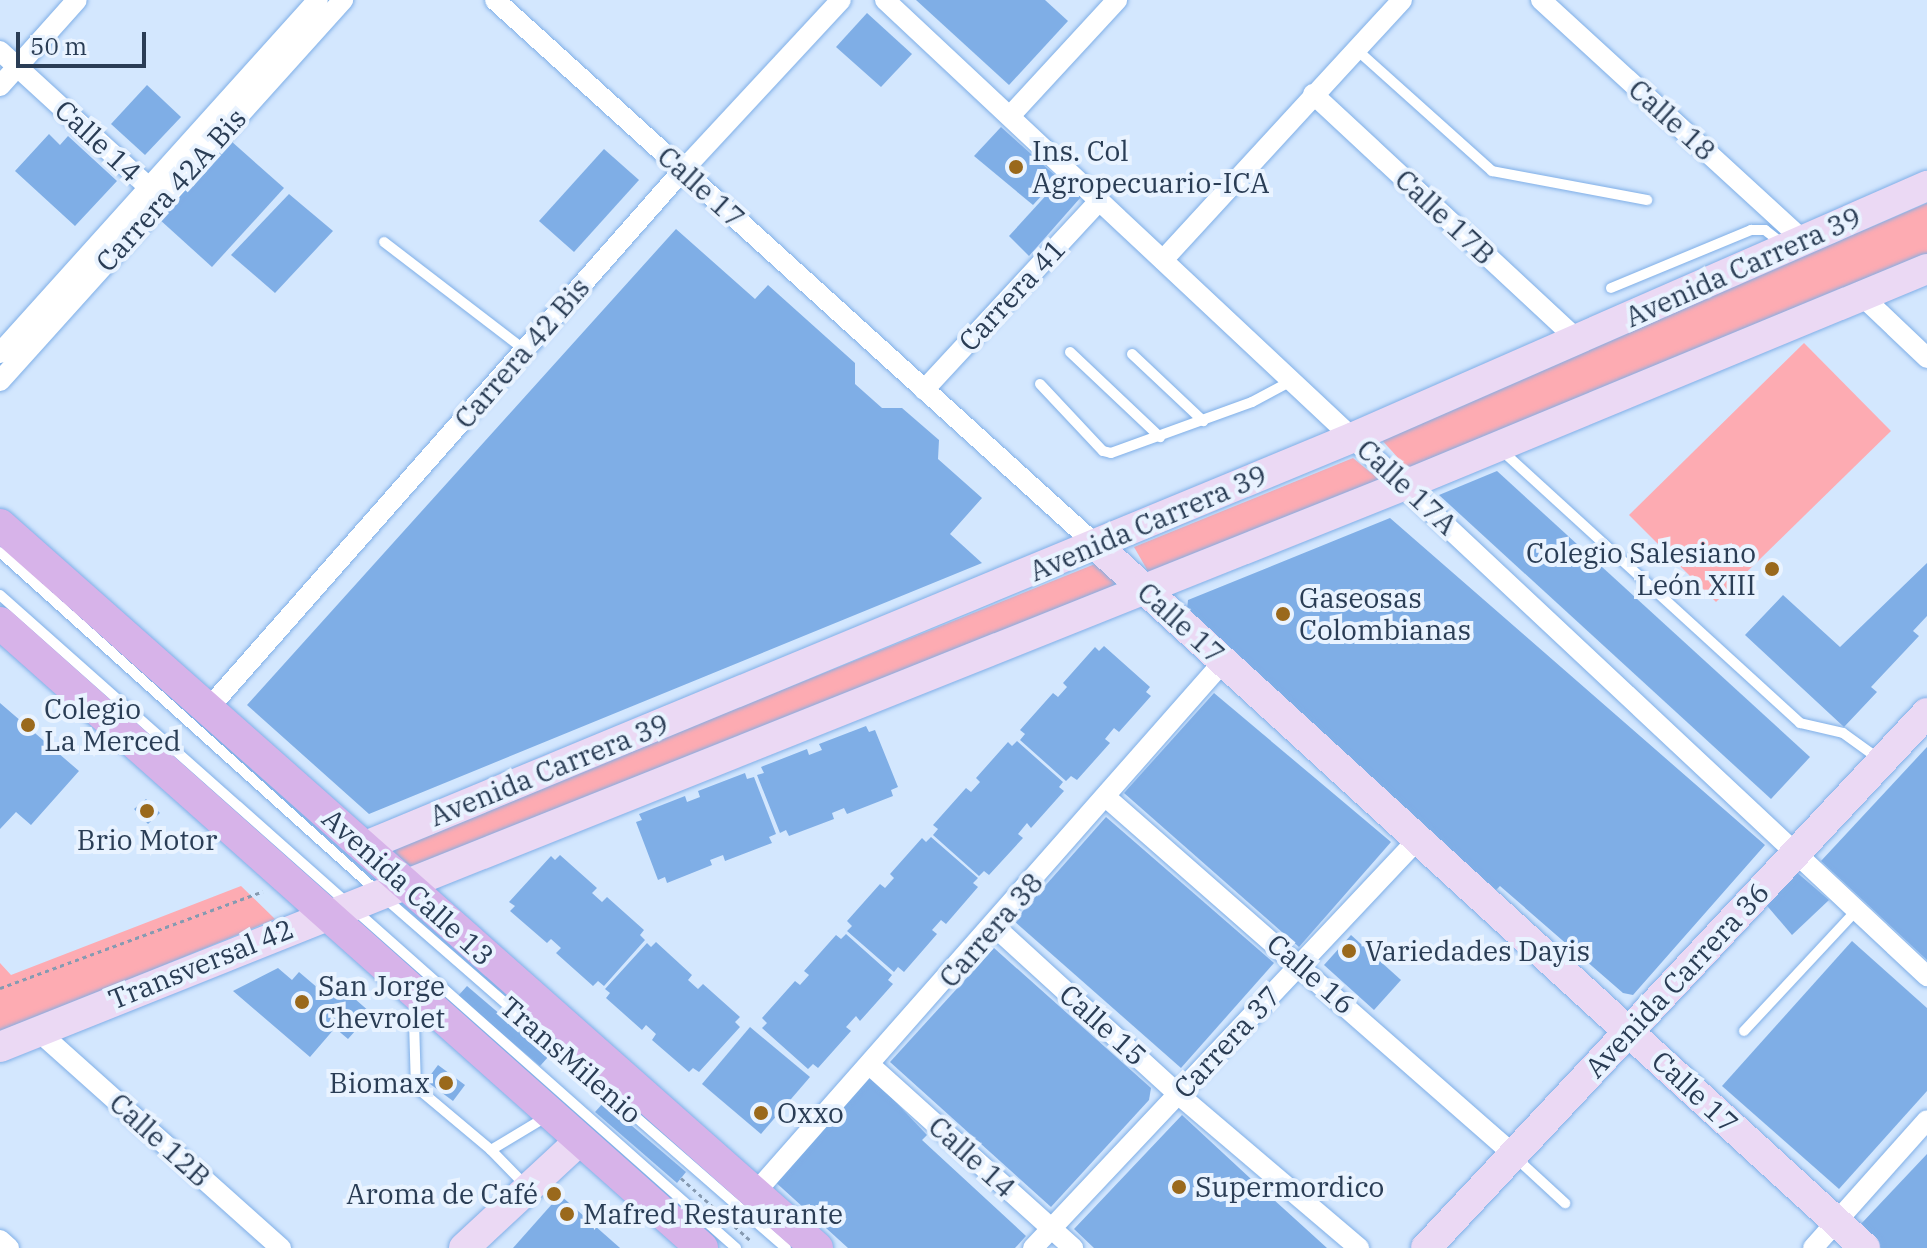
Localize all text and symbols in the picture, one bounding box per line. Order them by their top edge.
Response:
scale bar [20,16,150,66]
text: 50 m [30,30,87,62]
street label: Calle 18 [1622,72,1722,168]
street label: Calle 14 [48,93,148,189]
street label: Carrera 42A Bis [89,102,253,278]
place label: Ins. Col Agropecuario-ICA [1032,134,1269,200]
street label: Calle 17 [651,139,751,235]
marker: Ins. Col Agropecuario-ICA [1007,158,1025,176]
street label: Calle 17B [1388,162,1502,272]
street label: Avenida Carrera 39 [1620,200,1866,334]
street label: Carrera 41 [952,232,1072,358]
street label: Carrera 42 Bis [447,271,597,435]
street label: Calle 17A [1350,432,1464,542]
street label: Avenida Carrera 39 [1024,458,1272,588]
place label: Colegio Salesiano León XIII [1526,536,1756,602]
marker: Colegio Salesiano León XIII [1763,560,1781,578]
street label: Calle 17 [1131,575,1231,671]
place label: Gaseosas Colombianas [1299,581,1471,647]
marker: Gaseosas Colombianas [1274,605,1292,623]
place label: Colegio La Merced [44,692,181,758]
street label: Avenida Carrera 39 [425,707,673,833]
marker: Colegio La Merced [19,716,37,734]
street label: Avenida Calle 13 [315,801,501,973]
marker: Brio Motor [138,802,156,820]
place label: Brio Motor [77,823,217,857]
street label: Carrera 38 [932,866,1050,994]
street label: Avenida Carrera 36 [1578,875,1776,1085]
street label: Transversal 42 [104,912,298,1016]
street label: Calle 16 [1260,927,1362,1021]
place label: Variedades Dayis [1365,934,1590,968]
marker: Variedades Dayis [1340,942,1358,960]
place label: San Jorge Chevrolet [318,969,445,1035]
street label: Calle 15 [1053,977,1153,1073]
street label: Carrera 37 [1167,979,1287,1105]
street label: TransMilenio [493,990,649,1130]
marker: San Jorge Chevrolet [293,993,311,1011]
street label: Calle 17 [1645,1044,1745,1140]
place label: Biomax [329,1066,430,1100]
marker: Biomax [437,1074,455,1092]
street label: Calle 12B [103,1086,217,1194]
place label: Oxxo [777,1096,844,1130]
marker: Oxxo [752,1104,770,1122]
street label: Calle 14 [922,1109,1022,1205]
place label: Supermordico [1195,1170,1384,1204]
place label: Aroma de Café [346,1177,538,1211]
marker: Supermordico [1170,1178,1188,1196]
marker: Aroma de Café [545,1185,563,1203]
place label: Mafred Restaurante [583,1197,843,1231]
marker: Mafred Restaurante [558,1205,576,1223]

